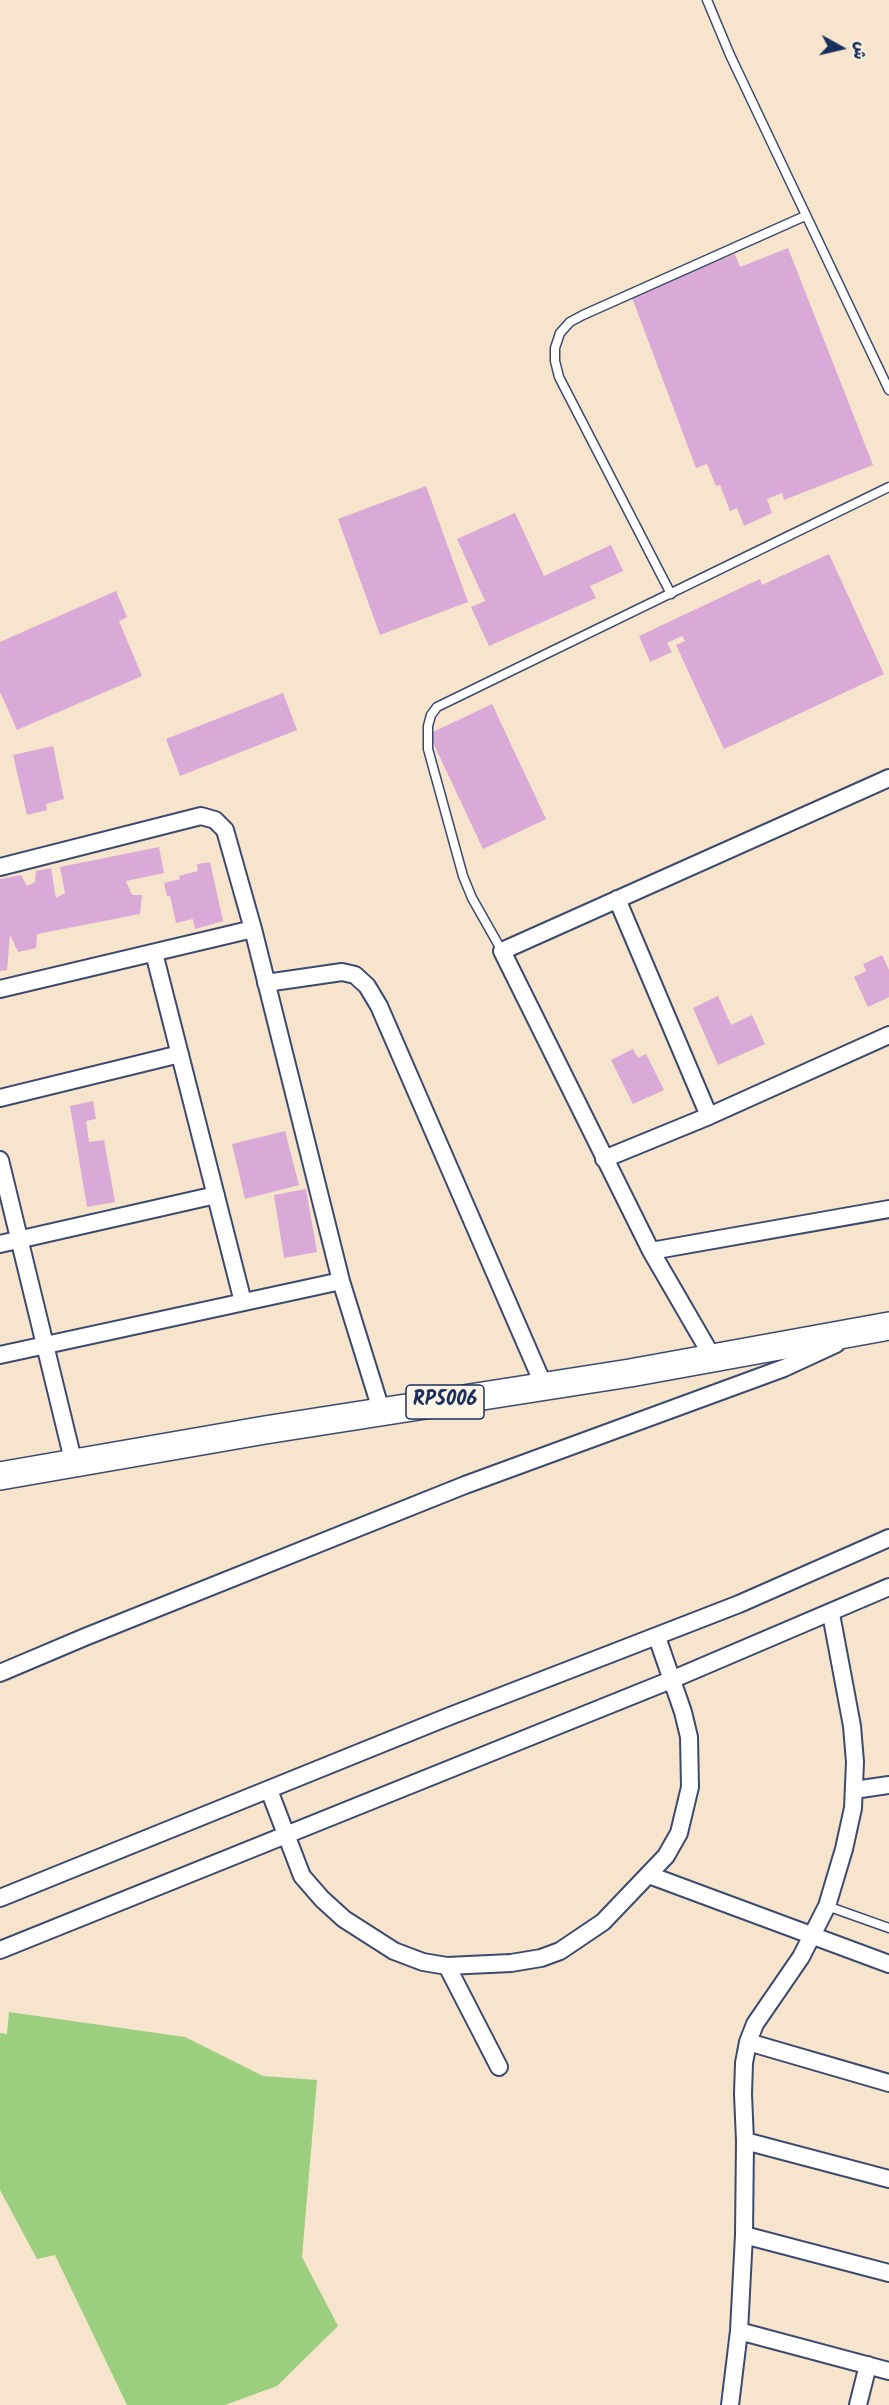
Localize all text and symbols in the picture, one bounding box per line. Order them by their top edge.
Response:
north arrow [811,18,871,78]
text: ش [846,40,873,61]
road number: RP5006 [406,1385,484,1419]

